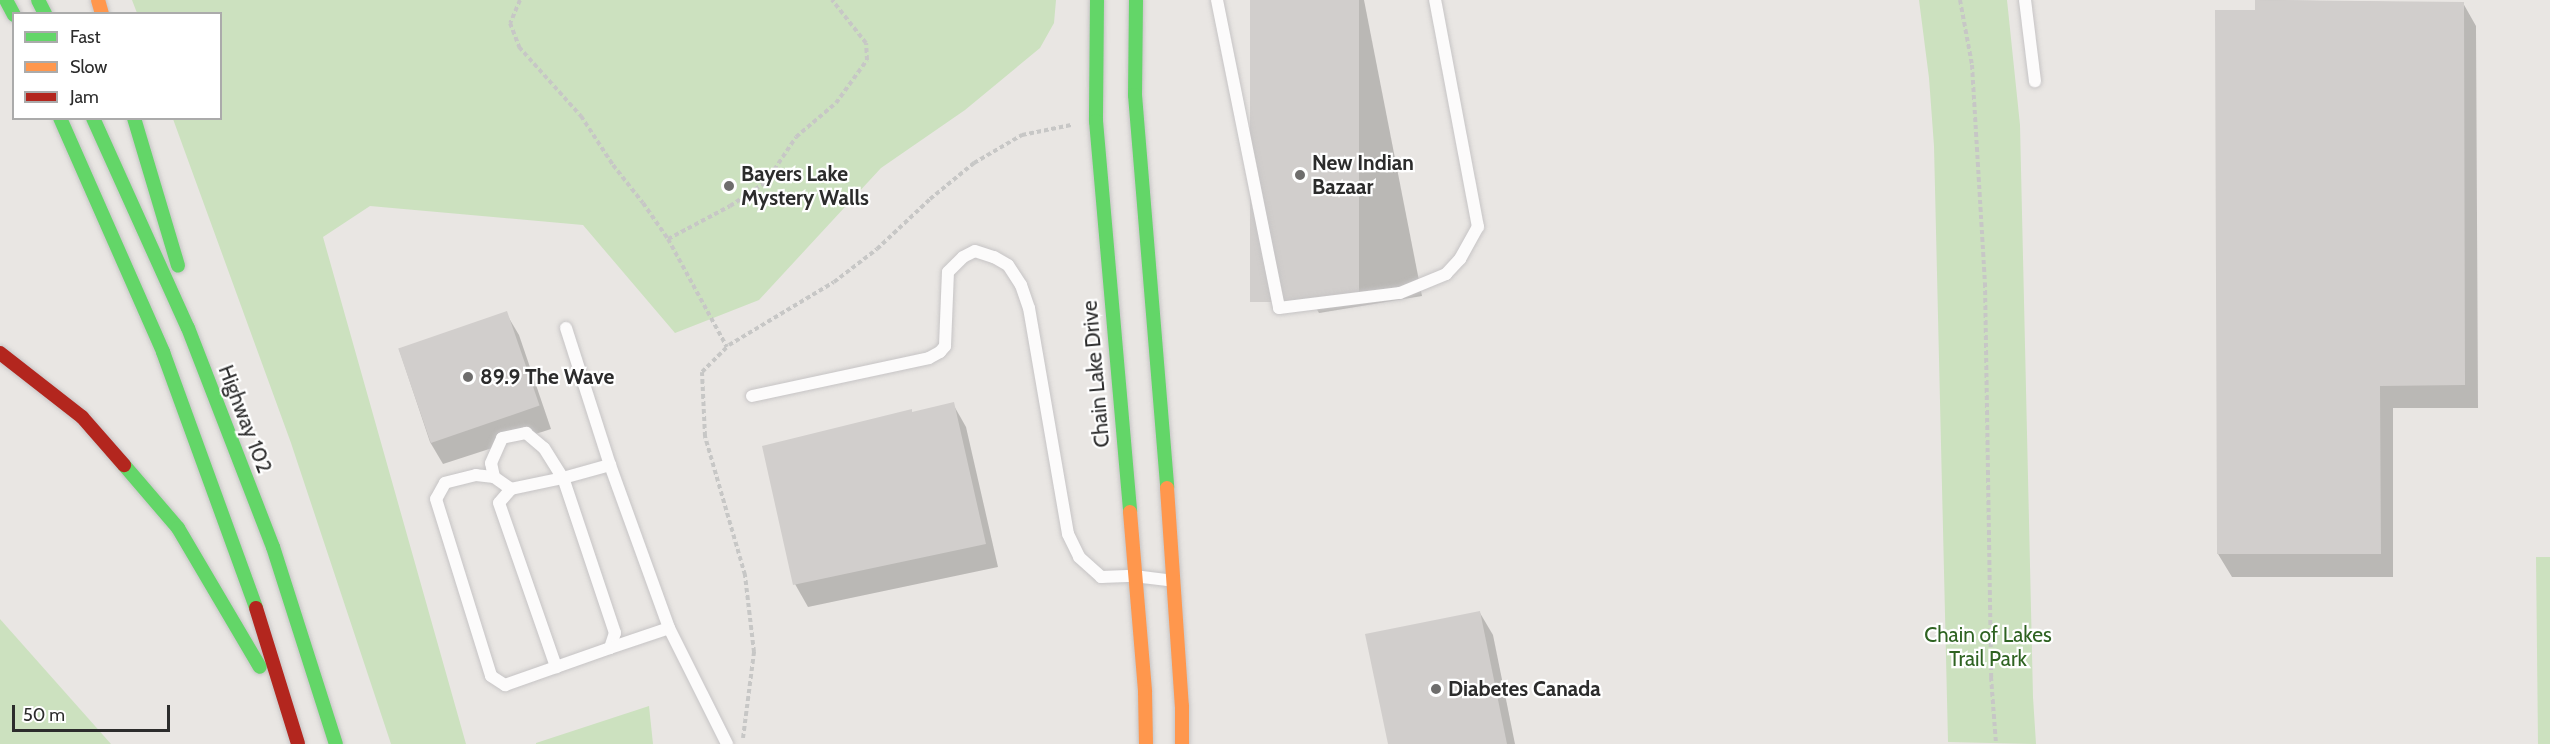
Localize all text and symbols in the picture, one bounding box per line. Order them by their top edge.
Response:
legend [12,12,222,120]
text: Fast [70,26,101,48]
text: Slow [70,56,107,78]
text: Jam [70,86,99,108]
place label: New Indian Bazaar [1312,150,1414,200]
place label: Bayers Lake Mystery Walls [741,161,869,211]
marker: New Indian Bazaar [1293,168,1307,182]
marker: Bayers Lake Mystery Walls [722,179,736,193]
street label: Chain Lake Drive [1077,299,1115,449]
street label: Highway 102 [213,362,277,476]
place label: 89.9 The Wave [480,364,614,390]
marker: 89.9 The Wave [461,370,475,384]
park label: Chain of Lakes Trail Park [1924,622,2052,672]
place label: Diabetes Canada [1448,676,1601,702]
marker: Diabetes Canada [1429,682,1443,696]
scale bar [15,693,172,731]
text: 50 m [23,704,65,726]

